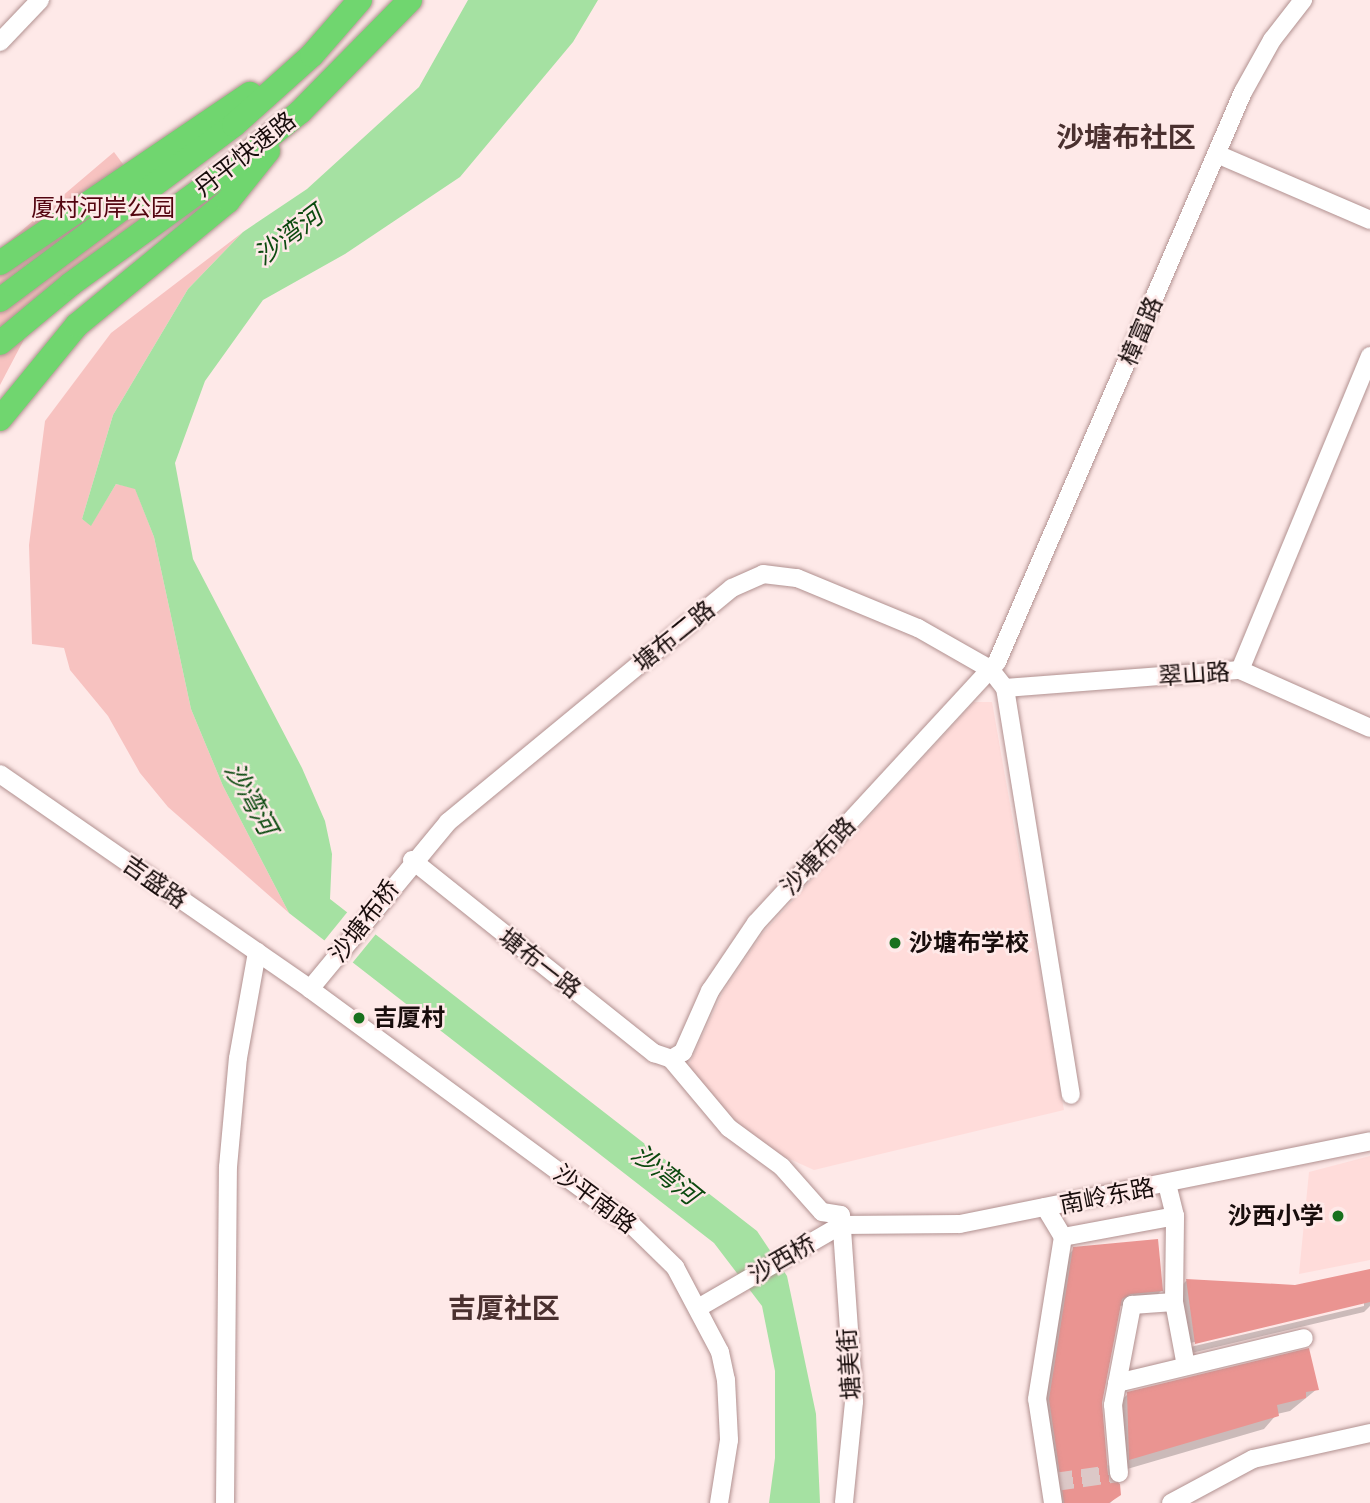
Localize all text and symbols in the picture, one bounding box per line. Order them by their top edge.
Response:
street label: 丹平快速路 [189,106,301,202]
district label: 沙塘布社区 [1056,121,1196,155]
park label: 厦村河岸公园 [31,194,175,222]
water label: 沙湾河 [248,200,330,272]
street label: 樟富路 [1114,292,1168,370]
street label: 塘布二路 [628,595,720,677]
street label: 翠山路 [1157,657,1231,691]
water label: 沙湾河 [217,757,283,841]
street label: 沙塘布路 [775,811,861,901]
street label: 吉盛路 [117,850,193,914]
street label: 沙塘布桥 [323,874,405,968]
street label: 塘布一路 [493,922,587,1004]
place label: 沙塘布学校 [909,929,1029,957]
marker: 沙塘布学校 [887,935,903,951]
place label: 吉厦村 [373,1004,445,1032]
marker: 吉厦村 [351,1010,367,1026]
water label: 沙湾河 [625,1138,705,1212]
street label: 沙平南路 [548,1159,642,1239]
street label: 南岭东路 [1057,1173,1157,1219]
place label: 沙西小学 [1228,1202,1324,1230]
marker: 沙西小学 [1330,1208,1346,1224]
street label: 沙西桥 [744,1229,820,1289]
district label: 吉厦社区 [448,1292,560,1326]
street label: 塘美街 [832,1327,866,1401]

